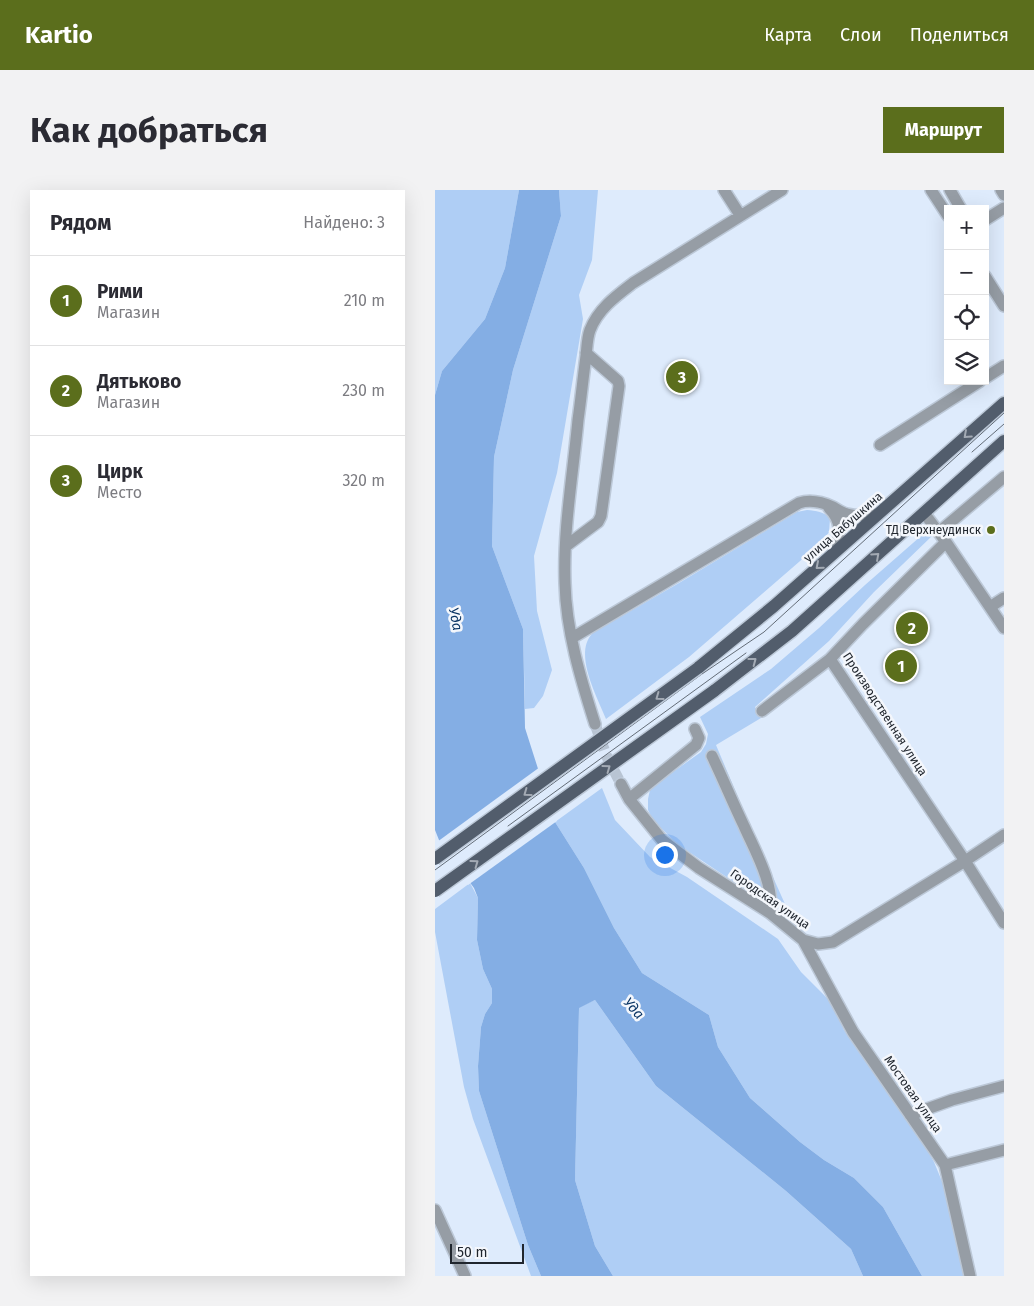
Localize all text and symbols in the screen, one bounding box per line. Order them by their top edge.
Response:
text: Kartio [25,21,93,49]
text: Карта [764,24,812,46]
text: Слои [840,24,882,46]
text: Поделиться [910,24,1009,46]
button: Маршрут [883,107,1004,153]
text: Как добраться [30,109,268,151]
map controls [944,205,989,385]
button: + [944,205,989,250]
text: Рядом [50,210,111,236]
text: Найдено: 3 [303,213,385,232]
button: − [944,250,989,295]
text: Рими [97,280,143,303]
text: 1 [62,291,70,310]
text: 210 m [344,291,385,310]
button: locate [944,295,989,340]
text: Магазин [97,303,160,322]
button: layers [944,340,989,385]
pin: 3 [666,358,698,396]
text: Дятьково [97,370,181,393]
text: 2 [62,381,70,400]
text: 230 m [342,381,385,400]
text: Магазин [97,393,160,412]
one-way arrow [964,430,973,439]
text: Цирк [97,460,143,483]
text: 3 [62,471,70,490]
text: 320 m [342,471,385,490]
text: Место [97,483,142,502]
street label: улица Бабушкина [801,489,885,565]
place label: ТД Верхнеудинск [886,523,982,537]
marker: ТД Верхнеудинск [985,524,997,536]
one-way arrow [871,552,880,561]
one-way arrow [816,560,825,569]
water label: Уда [445,606,466,632]
pin: 2 [896,609,928,647]
pin: 1 [885,647,917,685]
street label: Производственная улица [840,650,930,778]
one-way arrow [747,658,757,667]
one-way arrow [655,691,664,700]
one-way arrow [601,765,610,774]
one-way arrow [524,787,533,795]
your location [652,842,678,868]
one-way arrow [469,860,478,869]
street label: Городская улица [727,866,813,932]
water label: Уда [620,994,648,1023]
street label: Мостовая улица [881,1053,945,1135]
scale bar [450,1241,524,1264]
text: 50 m [457,1244,488,1261]

